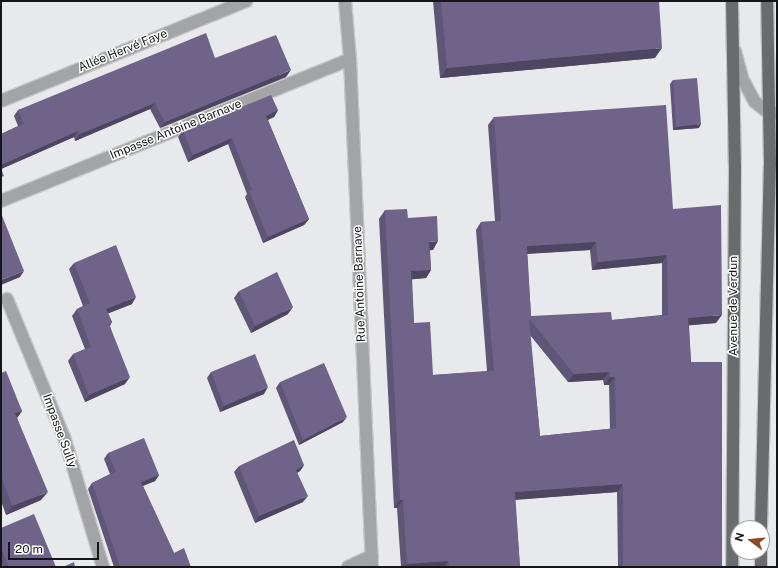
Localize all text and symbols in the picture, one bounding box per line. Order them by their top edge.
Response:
street label: Allée Hervé Faye [76,27,170,75]
street label: Impasse Antoine Barnave [108,97,244,163]
street label: Rue Antoine Barnave [351,226,369,342]
street label: Avenue de Verdun [727,255,741,357]
street label: Impasse Sully [39,392,79,470]
north arrow [730,520,770,560]
text: N [732,531,746,543]
scale bar [10,534,101,560]
text: 20 m [15,542,43,556]

